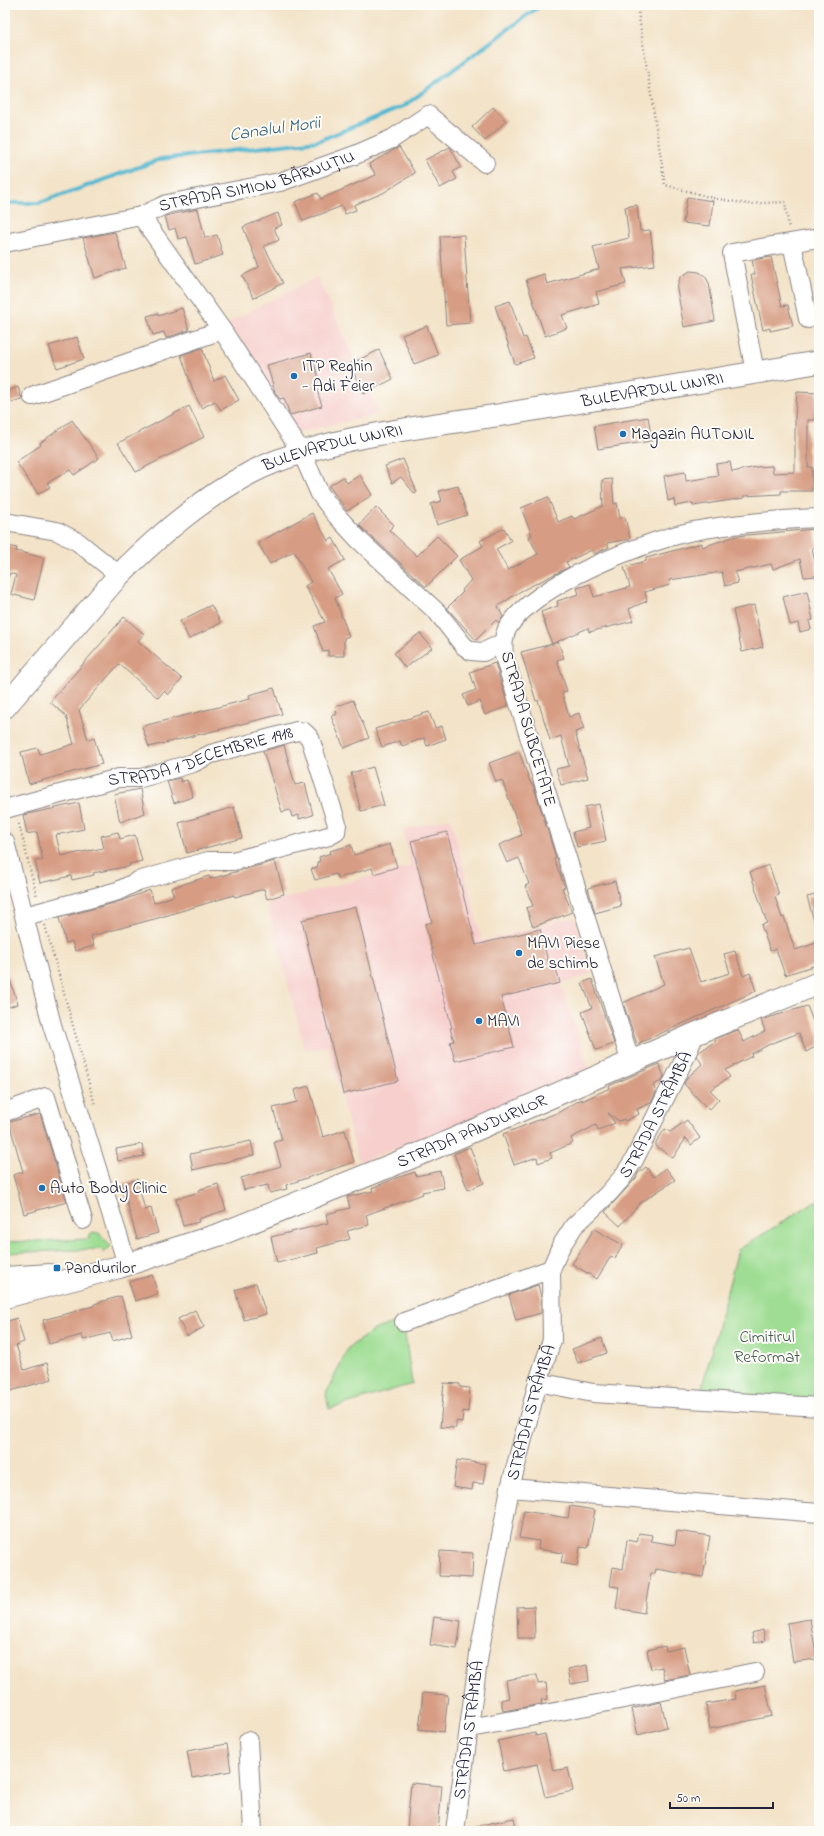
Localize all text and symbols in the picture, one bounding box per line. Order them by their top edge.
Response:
water label: Canalul Morii [228,111,324,149]
street label: STRADA SIMION BĂRNUȚIU [154,144,358,219]
place label: ITP Reghin - Adi Feier [302,354,375,399]
street label: BULEVARDUL UNIRII [578,365,725,414]
marker: ITP Reghin - Adi Feier [289,371,299,381]
street label: BULEVARDUL UNIRII [257,417,404,479]
place label: Magazin AUTONIL [631,422,755,449]
marker: Magazin AUTONIL [618,429,628,439]
street label: STRADA SUBCETATE [494,648,562,810]
street label: STRADA 1 DECEMBRIE 1918 [105,720,296,793]
place label: MAVI Piese de schimb [527,931,600,976]
marker: MAVI Piese de schimb [514,948,524,958]
place label: MAVI [487,1009,520,1034]
marker: MAVI [474,1016,484,1026]
street label: STRADA STRÂMBĂ [613,1048,699,1183]
street label: STRADA PANDURILOR [393,1088,551,1174]
place label: Auto Body Clinic [50,1176,167,1202]
marker: Auto Body Clinic [37,1183,47,1193]
place label: Pandurilor [65,1256,137,1281]
marker: Pandurilor [52,1263,62,1273]
park label: Cimitirul Reformat [734,1325,800,1370]
street label: STRADA STRÂMBĂ [500,1341,562,1483]
street label: STRADA STRÂMBĂ [447,1659,490,1801]
scale bar [670,1784,773,1810]
text: 50 m [676,1790,700,1808]

